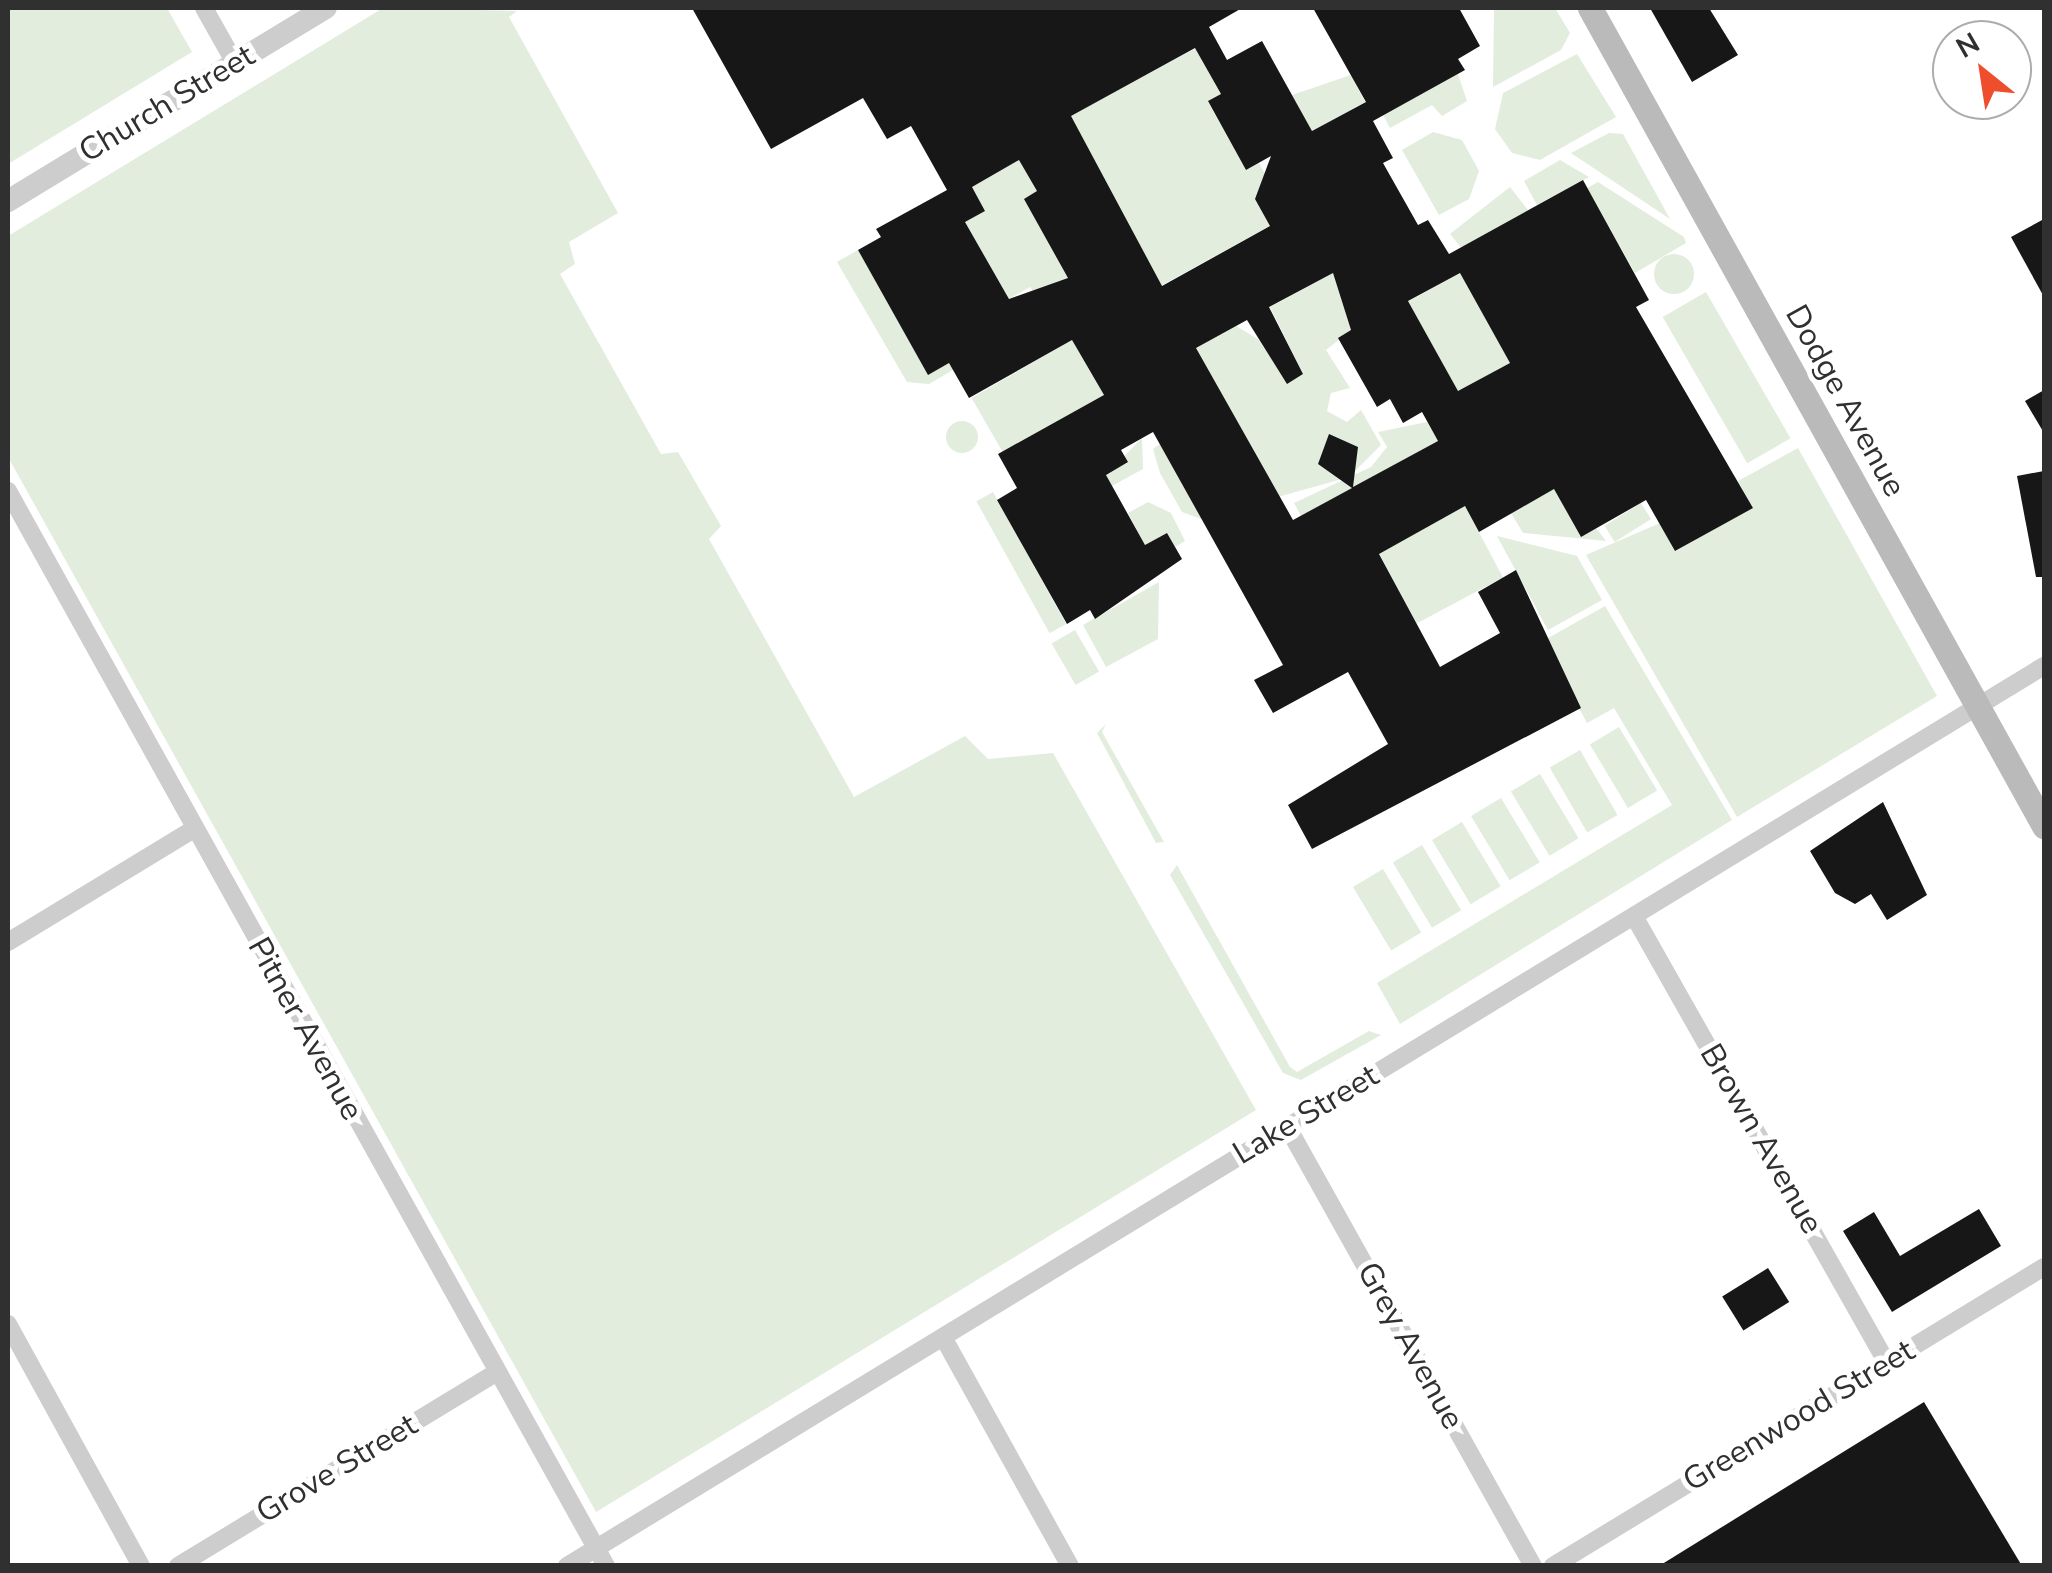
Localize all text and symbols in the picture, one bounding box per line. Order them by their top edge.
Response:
north arrow [1932,20,2032,120]
text: N [1949,24,1987,67]
street label: Church Street [72,37,262,171]
street label: Dodge Avenue [1777,299,1913,503]
street label: Pitner Avenue [239,931,371,1127]
street label: Brown Avenue [1691,1037,1831,1241]
street label: Lake Street [1226,1057,1386,1173]
street label: Grey Avenue [1348,1256,1472,1436]
street label: Greenwood Street [1676,1332,1922,1500]
street label: Grove Street [250,1406,424,1532]

